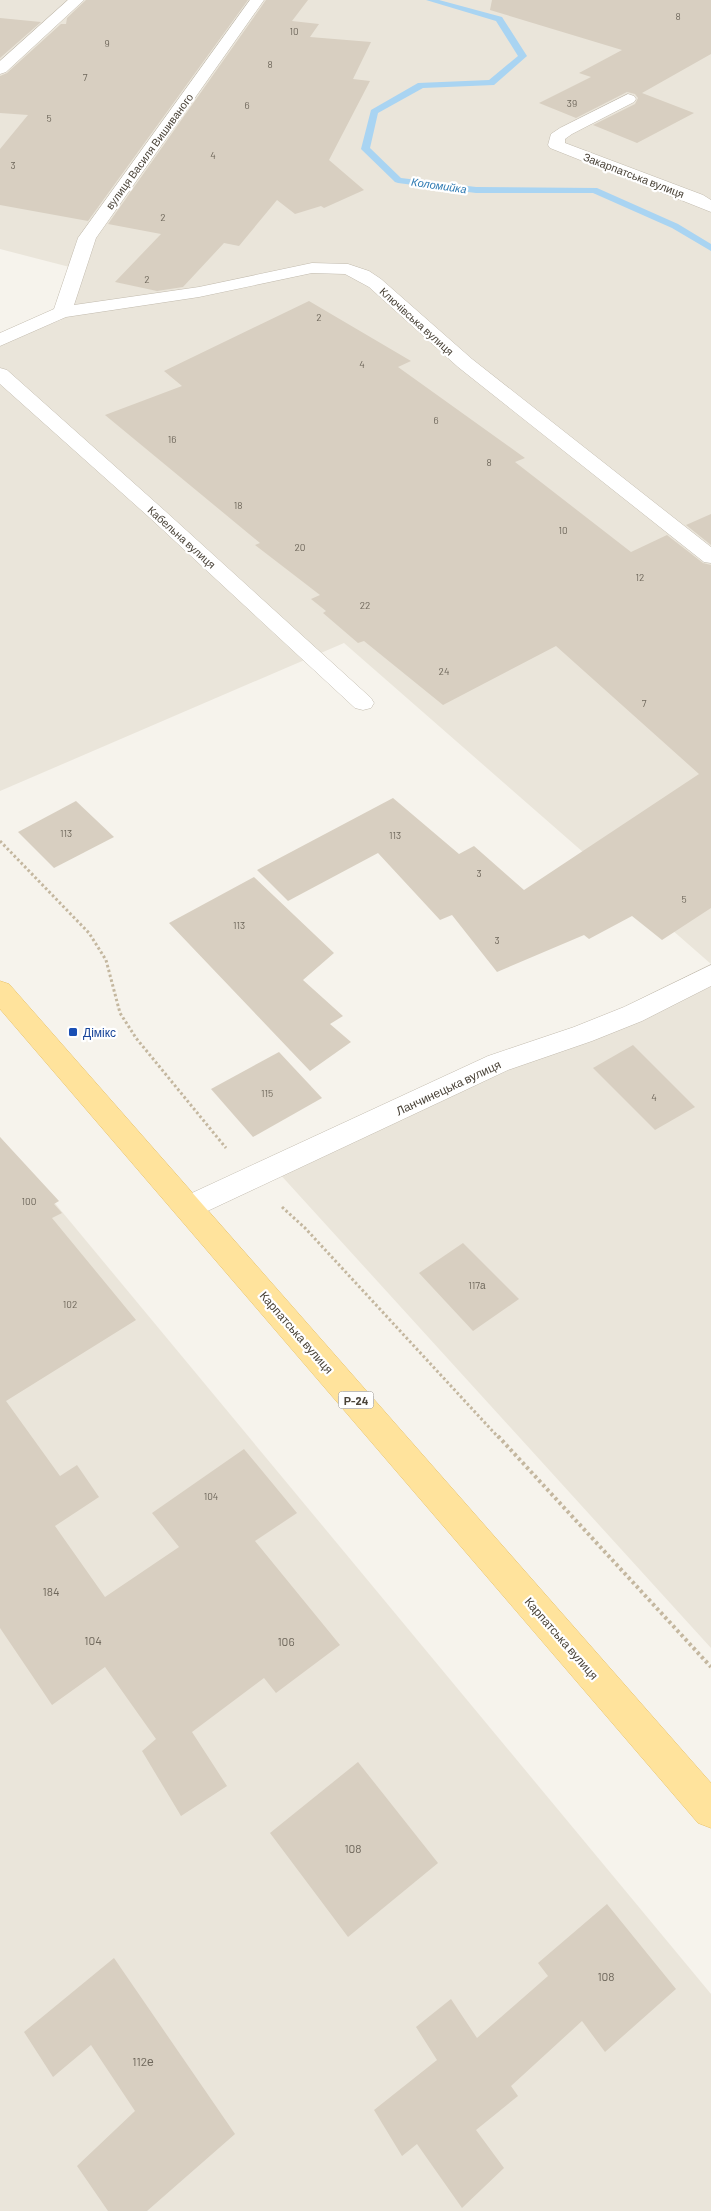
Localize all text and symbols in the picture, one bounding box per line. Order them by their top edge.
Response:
house number: 8 [675,10,681,22]
house number: 10 [289,25,299,37]
house number: 9 [104,37,110,49]
house number: 8 [267,58,273,70]
house number: 7 [83,71,88,83]
street label: вулиця Василя Вишиваного [103,91,195,211]
house number: 39 [567,97,577,109]
house number: 6 [244,99,250,111]
house number: 5 [46,112,52,124]
house number: 4 [210,149,216,161]
street label: Закарпатська вулиця [582,150,686,200]
house number: 3 [10,159,16,171]
water label: Коломийка [410,175,468,195]
house number: 2 [160,211,166,223]
house number: 2 [144,273,150,285]
street label: Ключівська вулиця [377,284,457,358]
house number: 2 [316,311,322,323]
house number: 4 [359,358,365,370]
house number: 6 [433,414,439,426]
house number: 16 [168,433,176,445]
house number: 8 [486,456,492,468]
house number: 18 [234,499,242,511]
street label: Кабельна вулиця [145,503,219,571]
house number: 10 [558,524,568,536]
house number: 20 [294,541,306,553]
house number: 12 [636,571,644,583]
house number: 22 [360,599,370,611]
house number: 24 [439,665,449,677]
house number: 7 [642,697,647,709]
house number: 113 [60,827,72,839]
house number: 113 [389,829,401,841]
house number: 3 [476,867,482,879]
house number: 5 [681,893,687,905]
house number: 113 [233,919,245,931]
house number: 3 [494,934,500,946]
place label: Дімікс [83,1025,116,1040]
marker: Дімікс [67,1026,79,1038]
street label: Ланчинецька вулиця [393,1057,503,1118]
house number: 115 [261,1087,273,1099]
house number: 4 [651,1091,657,1103]
house number: 100 [22,1195,36,1207]
house number: 117а [468,1279,486,1291]
street label: Карпатська вулиця [257,1288,337,1377]
house number: 102 [63,1298,77,1310]
road number: Р-24 [338,1392,374,1408]
house number: 104 [204,1490,218,1502]
house number: 184 [42,1584,60,1598]
street label: Карпатська вулиця [522,1594,602,1683]
house number: 104 [84,1633,102,1647]
house number: 106 [277,1634,295,1648]
house number: 108 [344,1841,362,1855]
house number: 108 [597,1969,615,1983]
house number: 112е [132,2054,154,2068]

